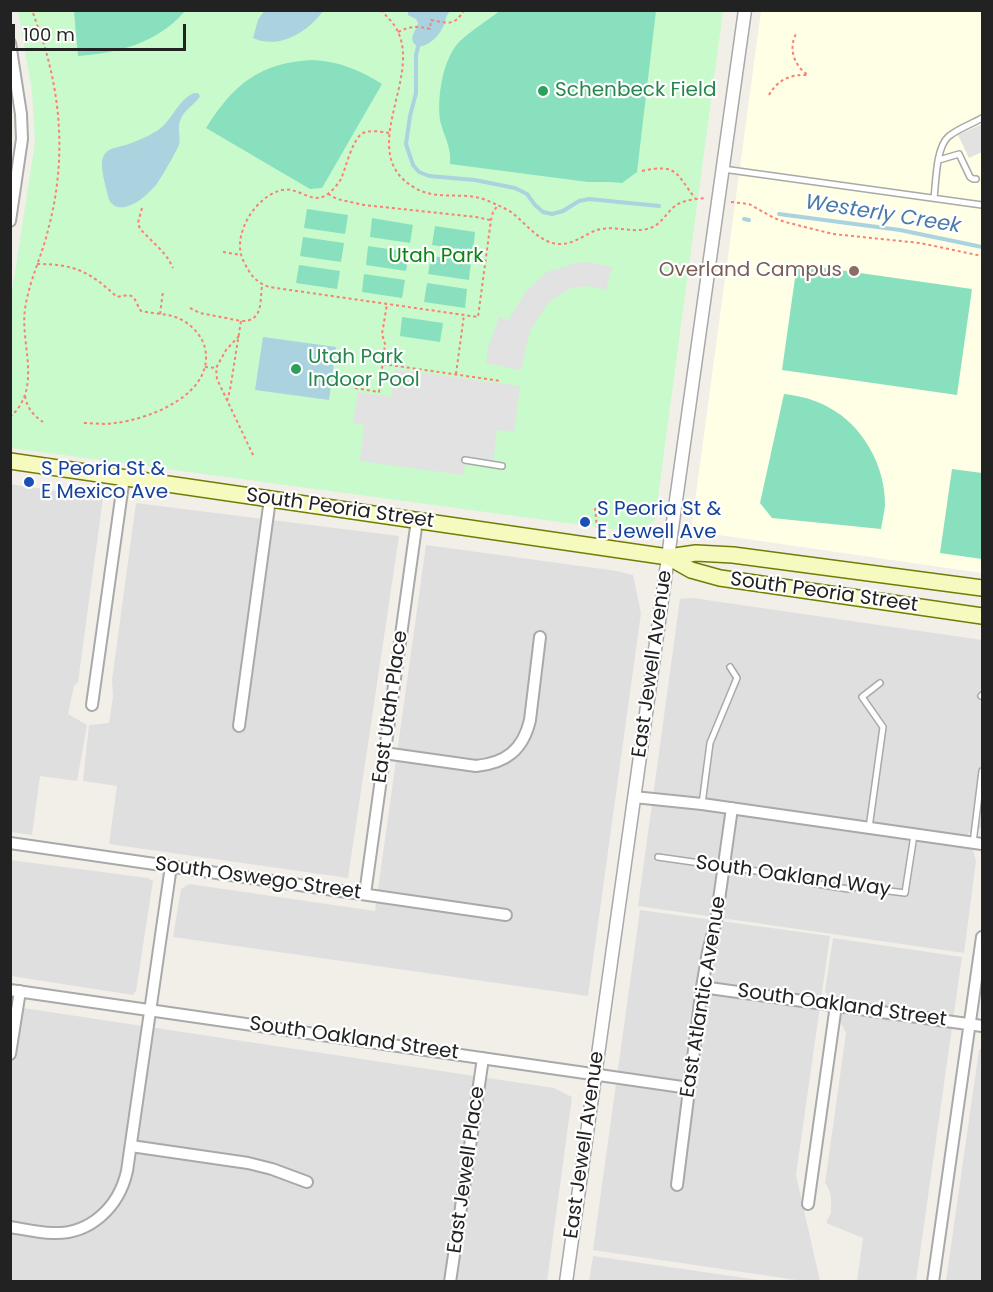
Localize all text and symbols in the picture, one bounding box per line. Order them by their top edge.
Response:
scale bar [15,12,189,50]
text: 100 m [23,22,75,47]
place label: Schenbeck Field [555,79,716,103]
marker: Schenbeck Field [536,84,550,98]
water label: Westerly Creek [803,190,963,240]
park label: Utah Park [388,245,484,269]
place label: Overland Campus [659,259,842,283]
marker: Overland Campus [847,264,861,278]
place label: Utah Park Indoor Pool [308,346,420,393]
marker: Utah Park Indoor Pool [289,362,303,376]
place label: S Peoria St & E Mexico Ave [41,458,168,505]
marker: S Peoria St & E Mexico Ave [22,475,36,489]
street label: South Peoria Street [245,484,435,534]
place label: S Peoria St & E Jewell Ave [597,498,721,545]
marker: S Peoria St & E Jewell Ave [578,515,592,529]
street label: South Peoria Street [729,568,919,618]
street label: East Jewell Avenue [628,569,678,759]
street label: East Utah Place [368,629,414,785]
street label: South Oakland Way [694,851,892,903]
street label: South Oswego Street [153,853,363,905]
street label: East Atlantic Avenue [676,895,732,1099]
street label: South Oakland Street [736,979,948,1033]
street label: South Oakland Street [248,1012,460,1066]
street label: East Jewell Avenue [560,1050,610,1240]
street label: East Jewell Place [443,1085,491,1255]

